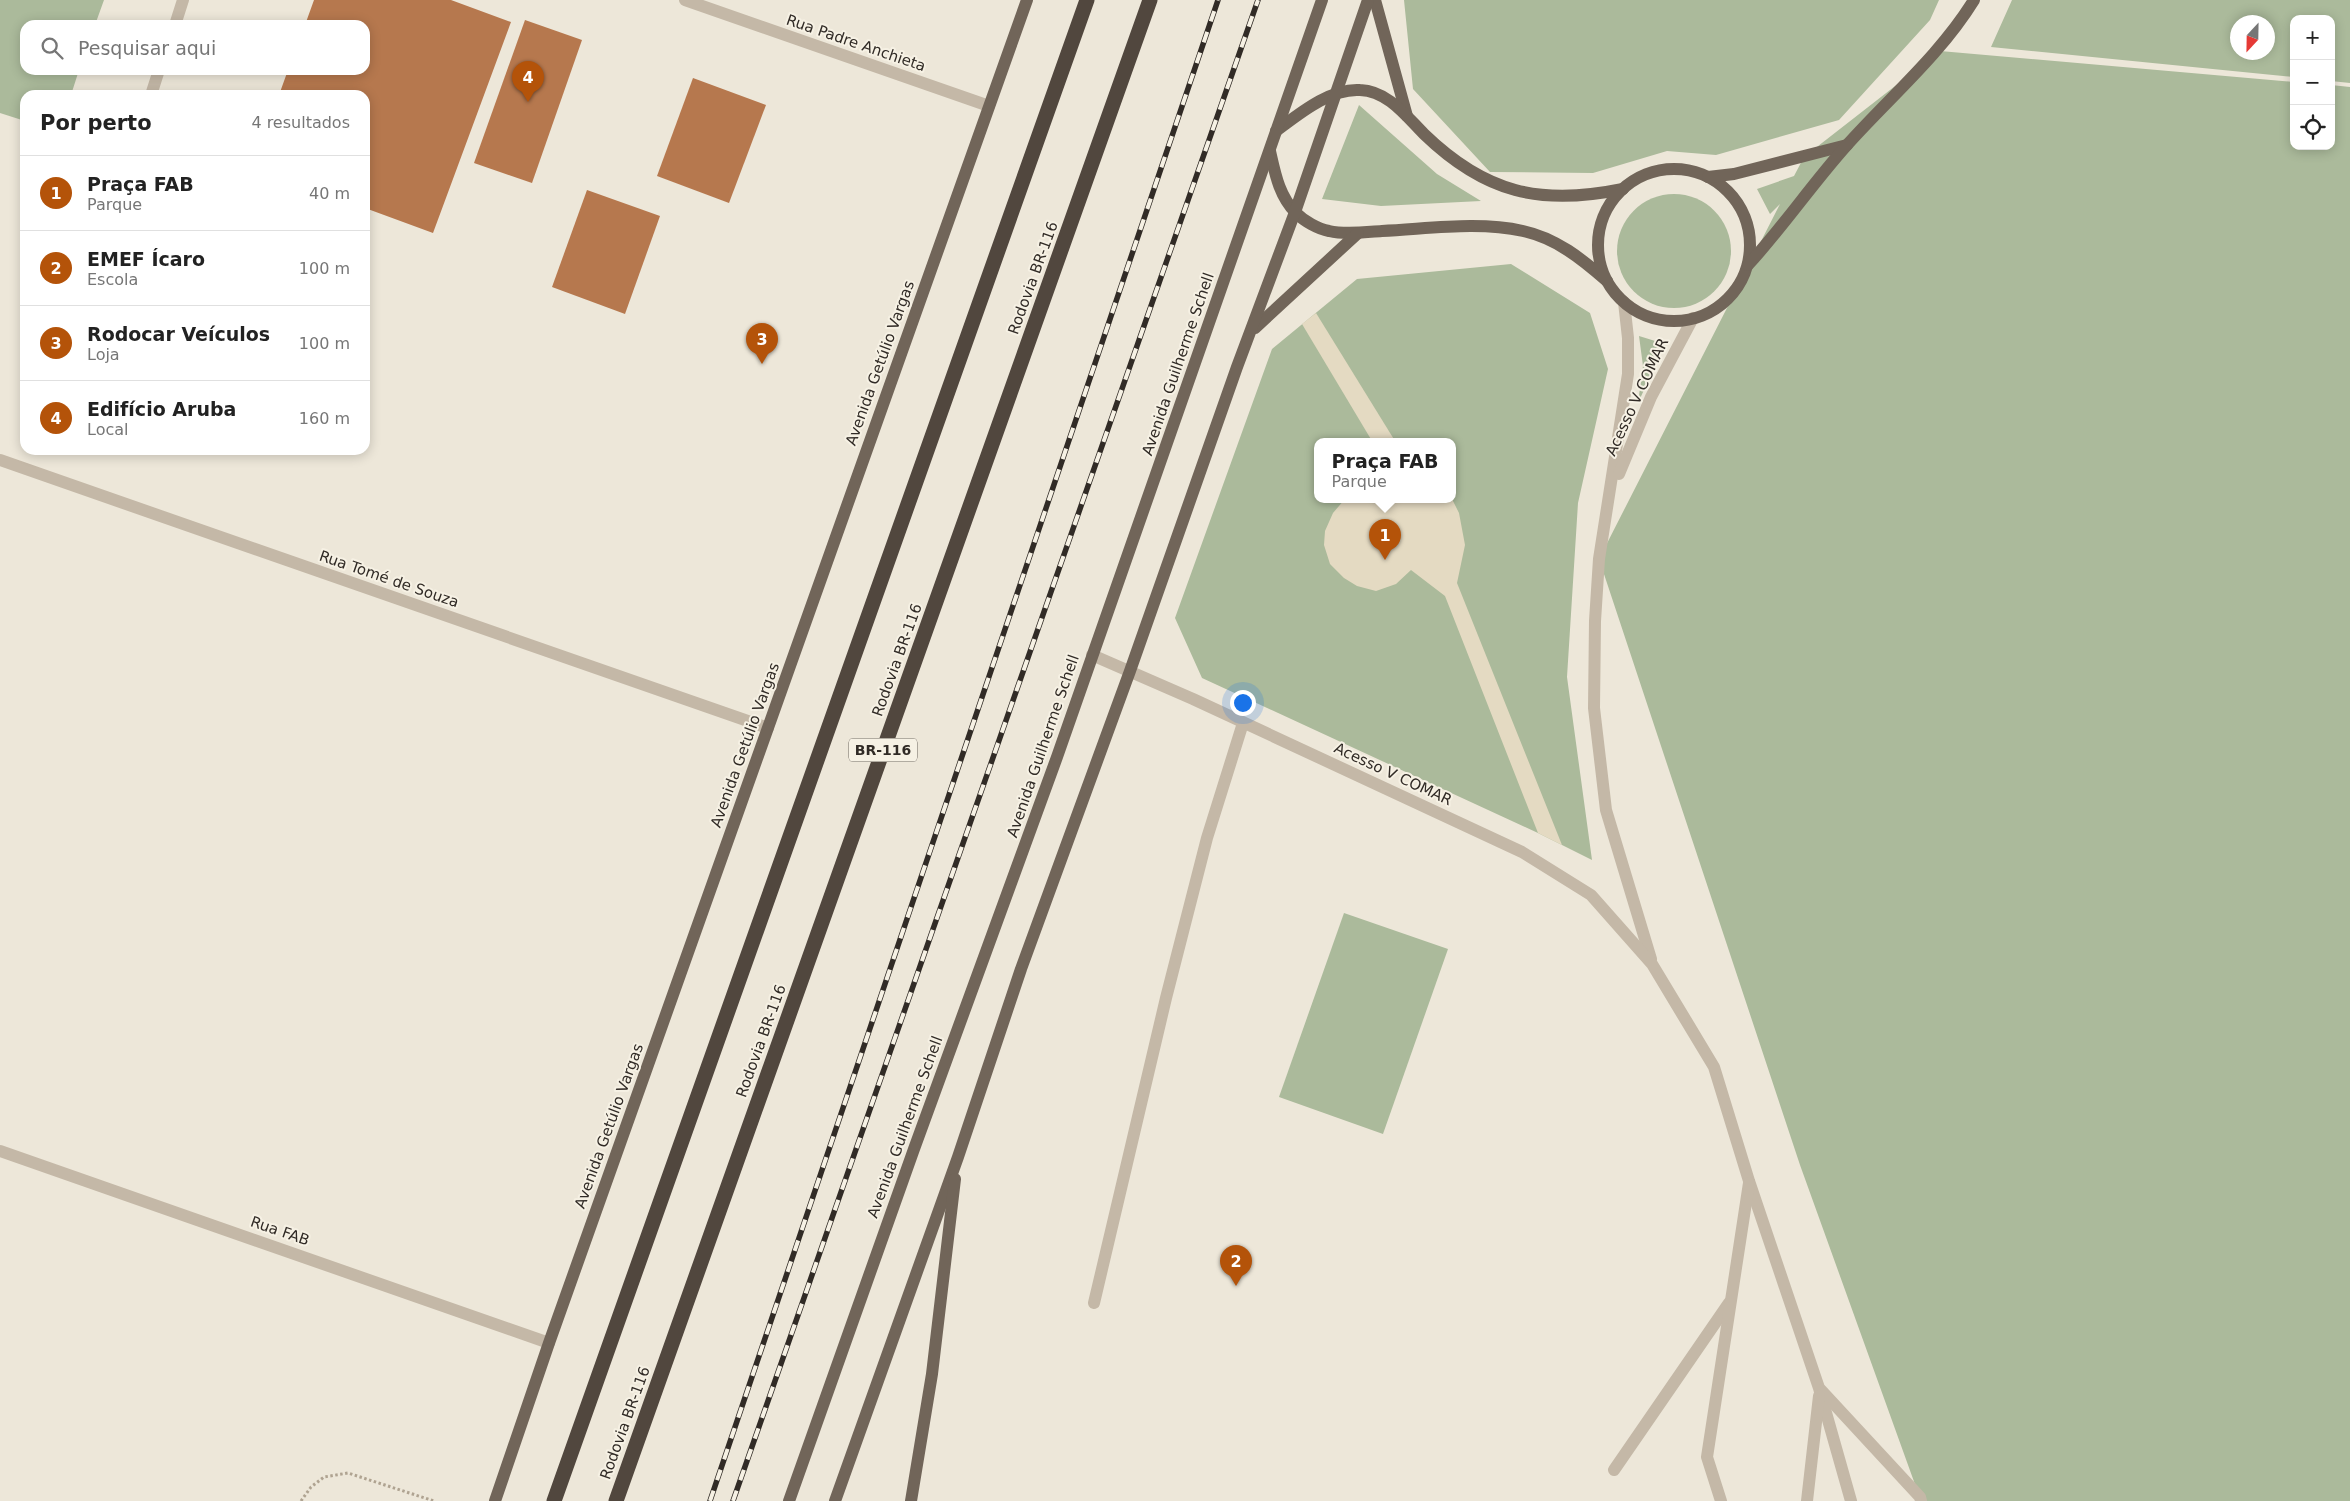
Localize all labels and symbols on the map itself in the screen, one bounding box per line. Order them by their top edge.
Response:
street label: Rua Padre Anchieta [784,11,928,75]
north arrow [2230,15,2275,60]
pin: 4 [512,61,544,102]
street label: Rodovia BR-116 [1004,219,1062,337]
street label: Avenida Guilherme Schell [1138,270,1218,458]
street label: Avenida Getúlio Vargas [842,278,918,448]
pin: 3 [746,323,778,364]
street label: Acesso V COMAR [1602,335,1672,459]
pin: 1 [1369,519,1401,560]
street label: Rua Tomé de Souza [317,547,461,611]
street label: Rodovia BR-116 [868,601,926,719]
street label: Avenida Guilherme Schell [1003,652,1083,840]
street label: Avenida Getúlio Vargas [707,660,783,830]
your location [1230,690,1256,716]
road number: BR-116 [849,738,917,762]
street label: Acesso V COMAR [1331,739,1455,809]
street label: Rodovia BR-116 [732,982,790,1100]
street label: Avenida Guilherme Schell [864,1034,946,1220]
street label: Avenida Getúlio Vargas [571,1041,647,1211]
street label: Rua FAB [248,1213,312,1249]
pin: 2 [1220,1245,1252,1286]
street label: Rodovia BR-116 [596,1364,654,1482]

